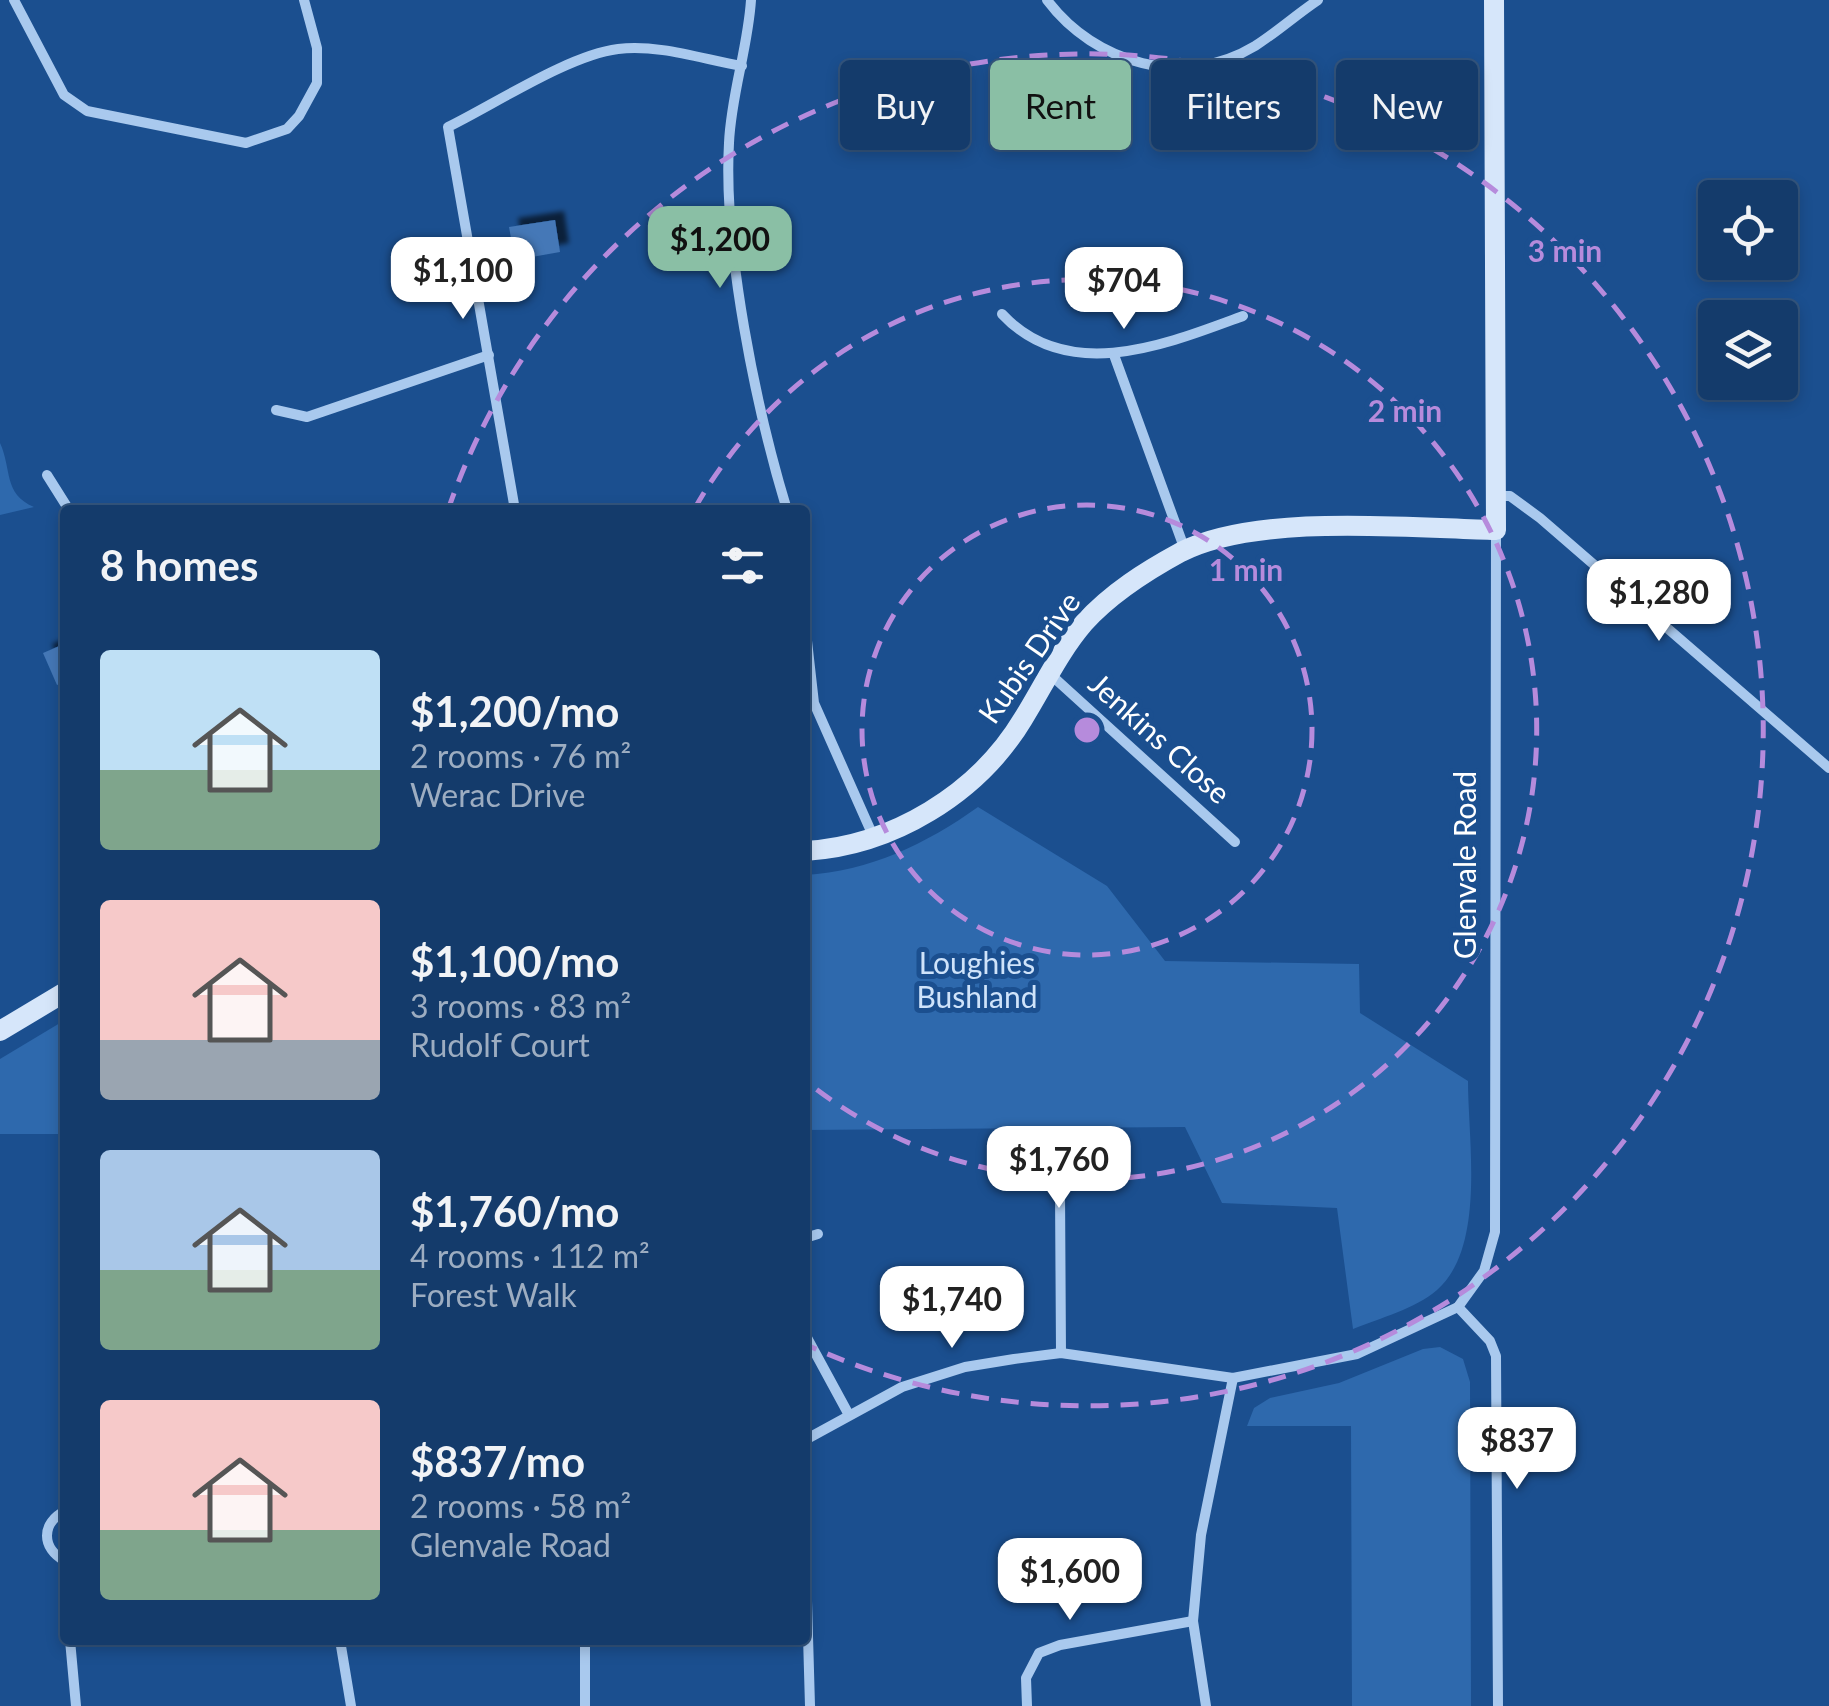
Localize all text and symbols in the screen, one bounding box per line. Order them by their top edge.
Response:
chip: Buy [840,60,970,150]
chip: Rent [990,60,1131,150]
chip: Filters [1151,60,1316,150]
chip: New [1336,60,1478,150]
map controls [1698,180,1798,400]
button: locate [1698,180,1798,280]
pin: $1,200 [639,206,801,291]
text: $1,200 [670,219,770,258]
text: 3 min [1528,232,1602,268]
pin: $1,100 [382,237,544,322]
pin: $704 [1065,247,1183,332]
text: $1,100 [413,250,513,289]
text: $704 [1087,260,1161,299]
button: layers [1698,300,1798,400]
text: 2 min [1368,392,1442,428]
icon: filters [715,538,770,593]
text: 8 homes [100,540,258,590]
text: 1 min [1209,551,1283,587]
pin: $1,280 [1578,559,1740,644]
text: $1,280 [1609,572,1709,611]
street label: Kubis Drive [970,584,1087,729]
street label: Jenkins Close [1082,665,1238,810]
text: $1,200/mo [410,686,619,736]
icon: home [180,690,300,810]
centre of rings [1069,712,1105,748]
text: 2 rooms · 76 m² [410,736,631,775]
street label: Glenvale Road [1446,771,1482,959]
text: Werac Drive [410,775,585,814]
text: $1,100/mo [410,936,619,986]
icon: home [180,940,300,1060]
park label: Loughies Bushland [916,944,1038,1014]
text: 3 rooms · 83 m² [410,986,631,1025]
text: Rudolf Court [410,1025,590,1064]
pin: $1,760 [978,1126,1140,1211]
text: $1,760 [1009,1139,1109,1178]
text: $1,760/mo [410,1186,619,1236]
icon: home [180,1190,300,1310]
text: 4 rooms · 112 m² [410,1236,650,1275]
pin: $1,740 [871,1266,1033,1351]
text: Forest Walk [410,1275,577,1314]
text: $1,740 [902,1279,1002,1318]
pin: $837 [1458,1407,1576,1492]
text: $837 [1480,1420,1554,1459]
text: $837/mo [410,1436,585,1486]
icon: home [180,1440,300,1560]
text: 2 rooms · 58 m² [410,1486,631,1525]
text: Glenvale Road [410,1525,611,1564]
pin: $1,600 [989,1538,1151,1623]
text: $1,600 [1020,1551,1120,1590]

